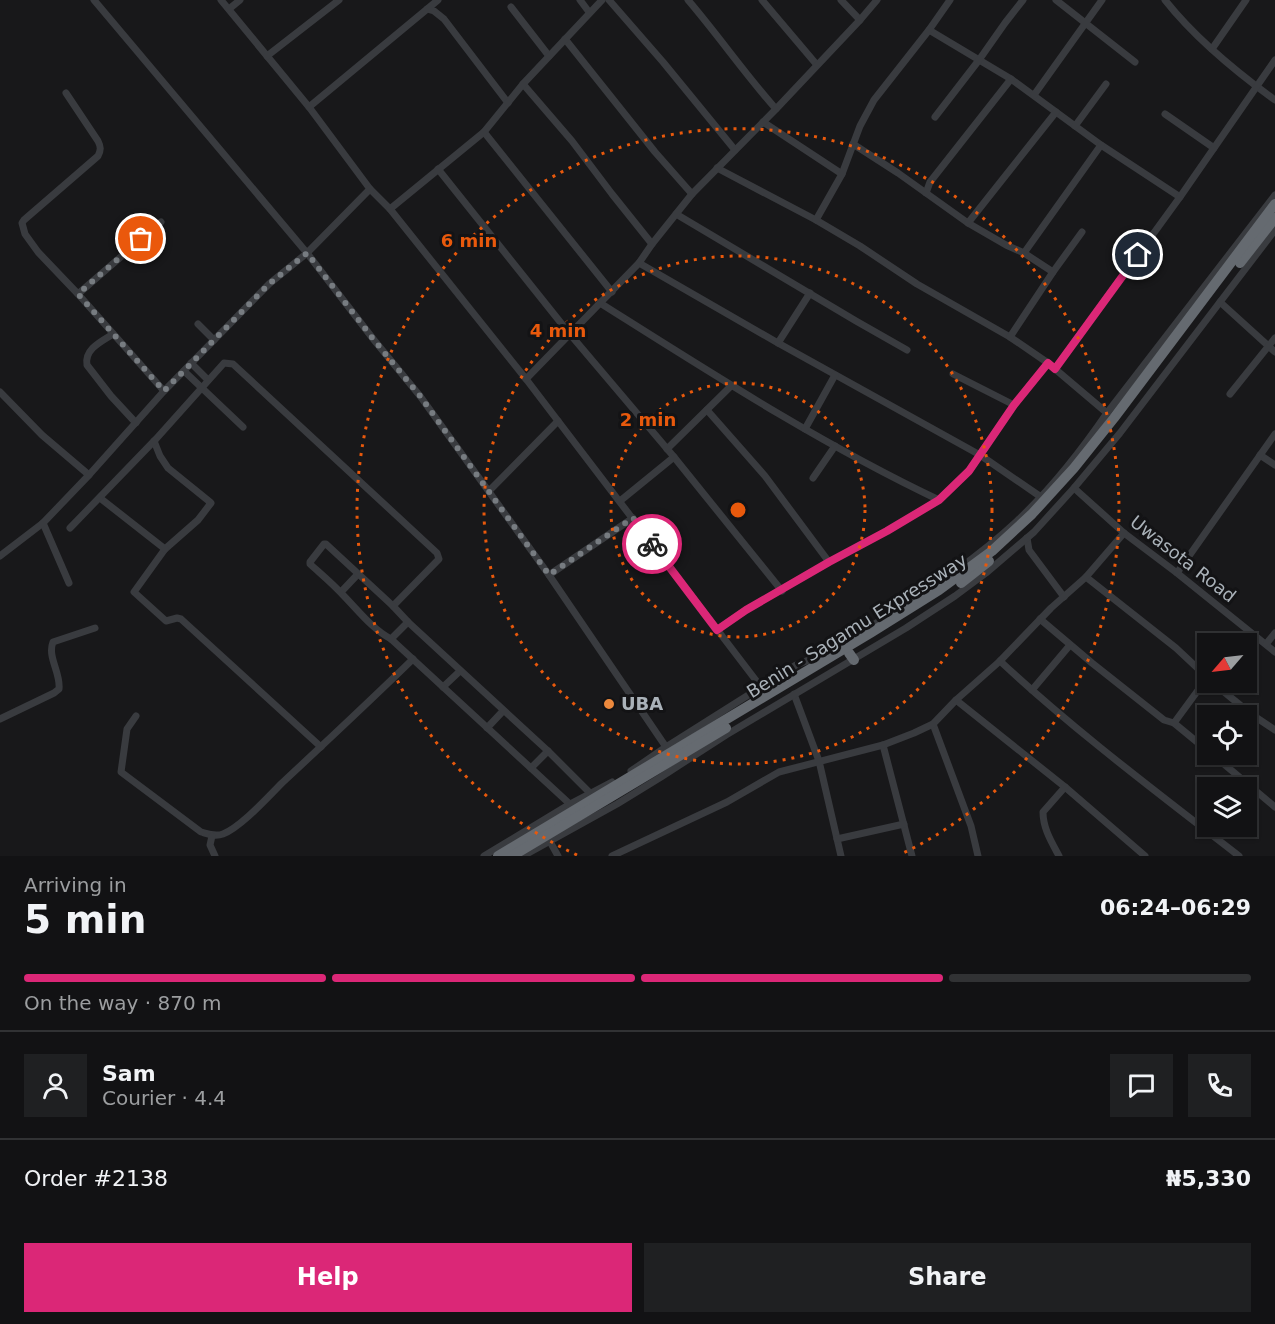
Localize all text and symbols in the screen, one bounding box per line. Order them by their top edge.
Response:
pin [115,213,166,264]
icon: bag [124,222,157,255]
pin [1112,229,1163,280]
text: 6 min [441,230,497,251]
icon: home [1121,238,1154,271]
text: 4 min [530,320,586,341]
text: 2 min [620,409,676,430]
centre of rings [728,500,748,520]
street label: Uwasota Road [1126,511,1240,606]
courier [622,514,682,574]
icon: bike [636,528,669,561]
street label: Benin - Sagamu Expressway [743,549,971,702]
north arrow [1197,633,1257,693]
map controls [1197,633,1257,837]
place label: UBA [621,693,663,714]
marker: UBA [602,697,616,711]
button: locate [1197,705,1257,765]
button: layers [1197,777,1257,837]
text: Arriving in [24,873,127,897]
text: 06:24–06:29 [1100,895,1251,920]
text: 5 min [24,897,146,942]
text: On the way · 870 m [24,991,222,1015]
button: person [24,1054,87,1117]
button: chat [1110,1054,1173,1117]
button: phone [1188,1054,1251,1117]
text: Sam [102,1061,156,1086]
text: Courier · 4.4 [102,1086,226,1110]
text: Order #2138 [24,1166,168,1191]
text: ₦5,330 [1166,1166,1251,1191]
button: Help [24,1243,632,1312]
button: Share [644,1243,1251,1312]

